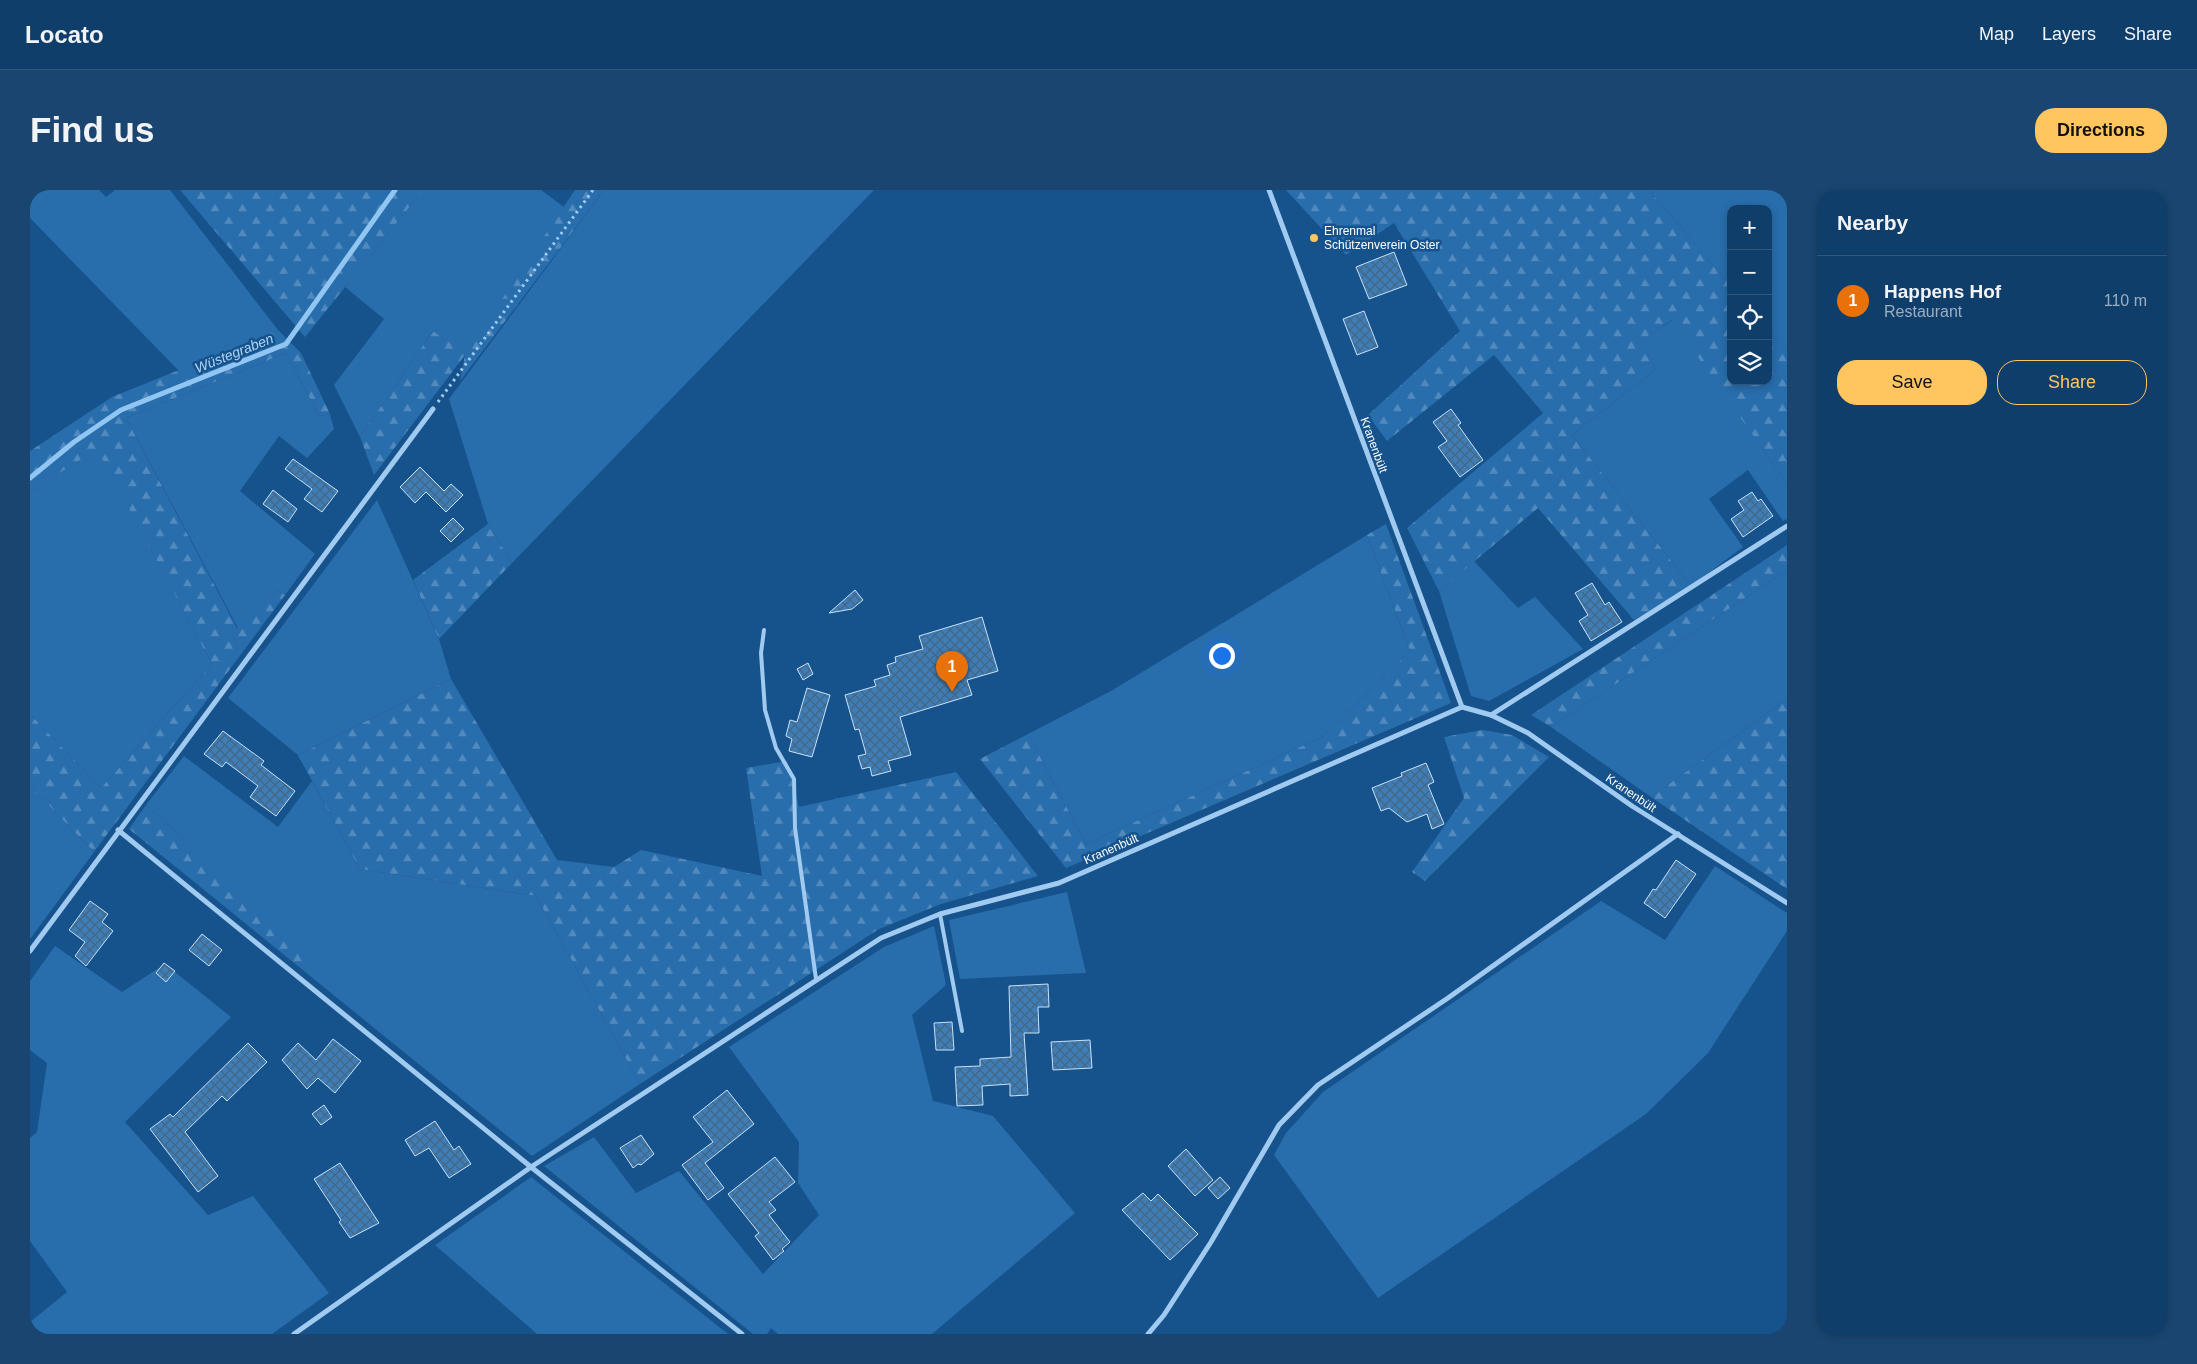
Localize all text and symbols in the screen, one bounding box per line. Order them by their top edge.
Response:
text: Locato [25,21,104,48]
text: Map [1979,24,2014,44]
text: Layers [2042,24,2096,44]
text: Share [2124,24,2172,44]
button: Directions [2035,108,2167,153]
text: Find us [30,110,154,149]
map controls [1727,205,1772,385]
button: + [1727,205,1772,250]
text: Nearby [1837,211,1908,234]
place label: Ehrenmal Schützenverein Oster [1324,224,1439,252]
marker: Ehrenmal Schützenverein Oster [1308,232,1320,244]
button: − [1727,250,1772,295]
text: Happens Hof [1884,281,2001,302]
text: 1 [1849,292,1857,309]
text: 110 m [2104,292,2147,309]
button: locate [1727,295,1772,340]
text: Restaurant [1884,303,1962,320]
water label: Wüstegraben [192,330,276,376]
button: layers [1727,340,1772,385]
button: Save [1837,360,1987,405]
button: Share [1997,360,2147,405]
street label: Kranenbült [1357,415,1391,475]
your location [1209,643,1235,669]
pin: 1 [936,651,968,692]
street label: Kranenbült [1603,771,1660,815]
street label: Kranenbült [1082,831,1141,867]

